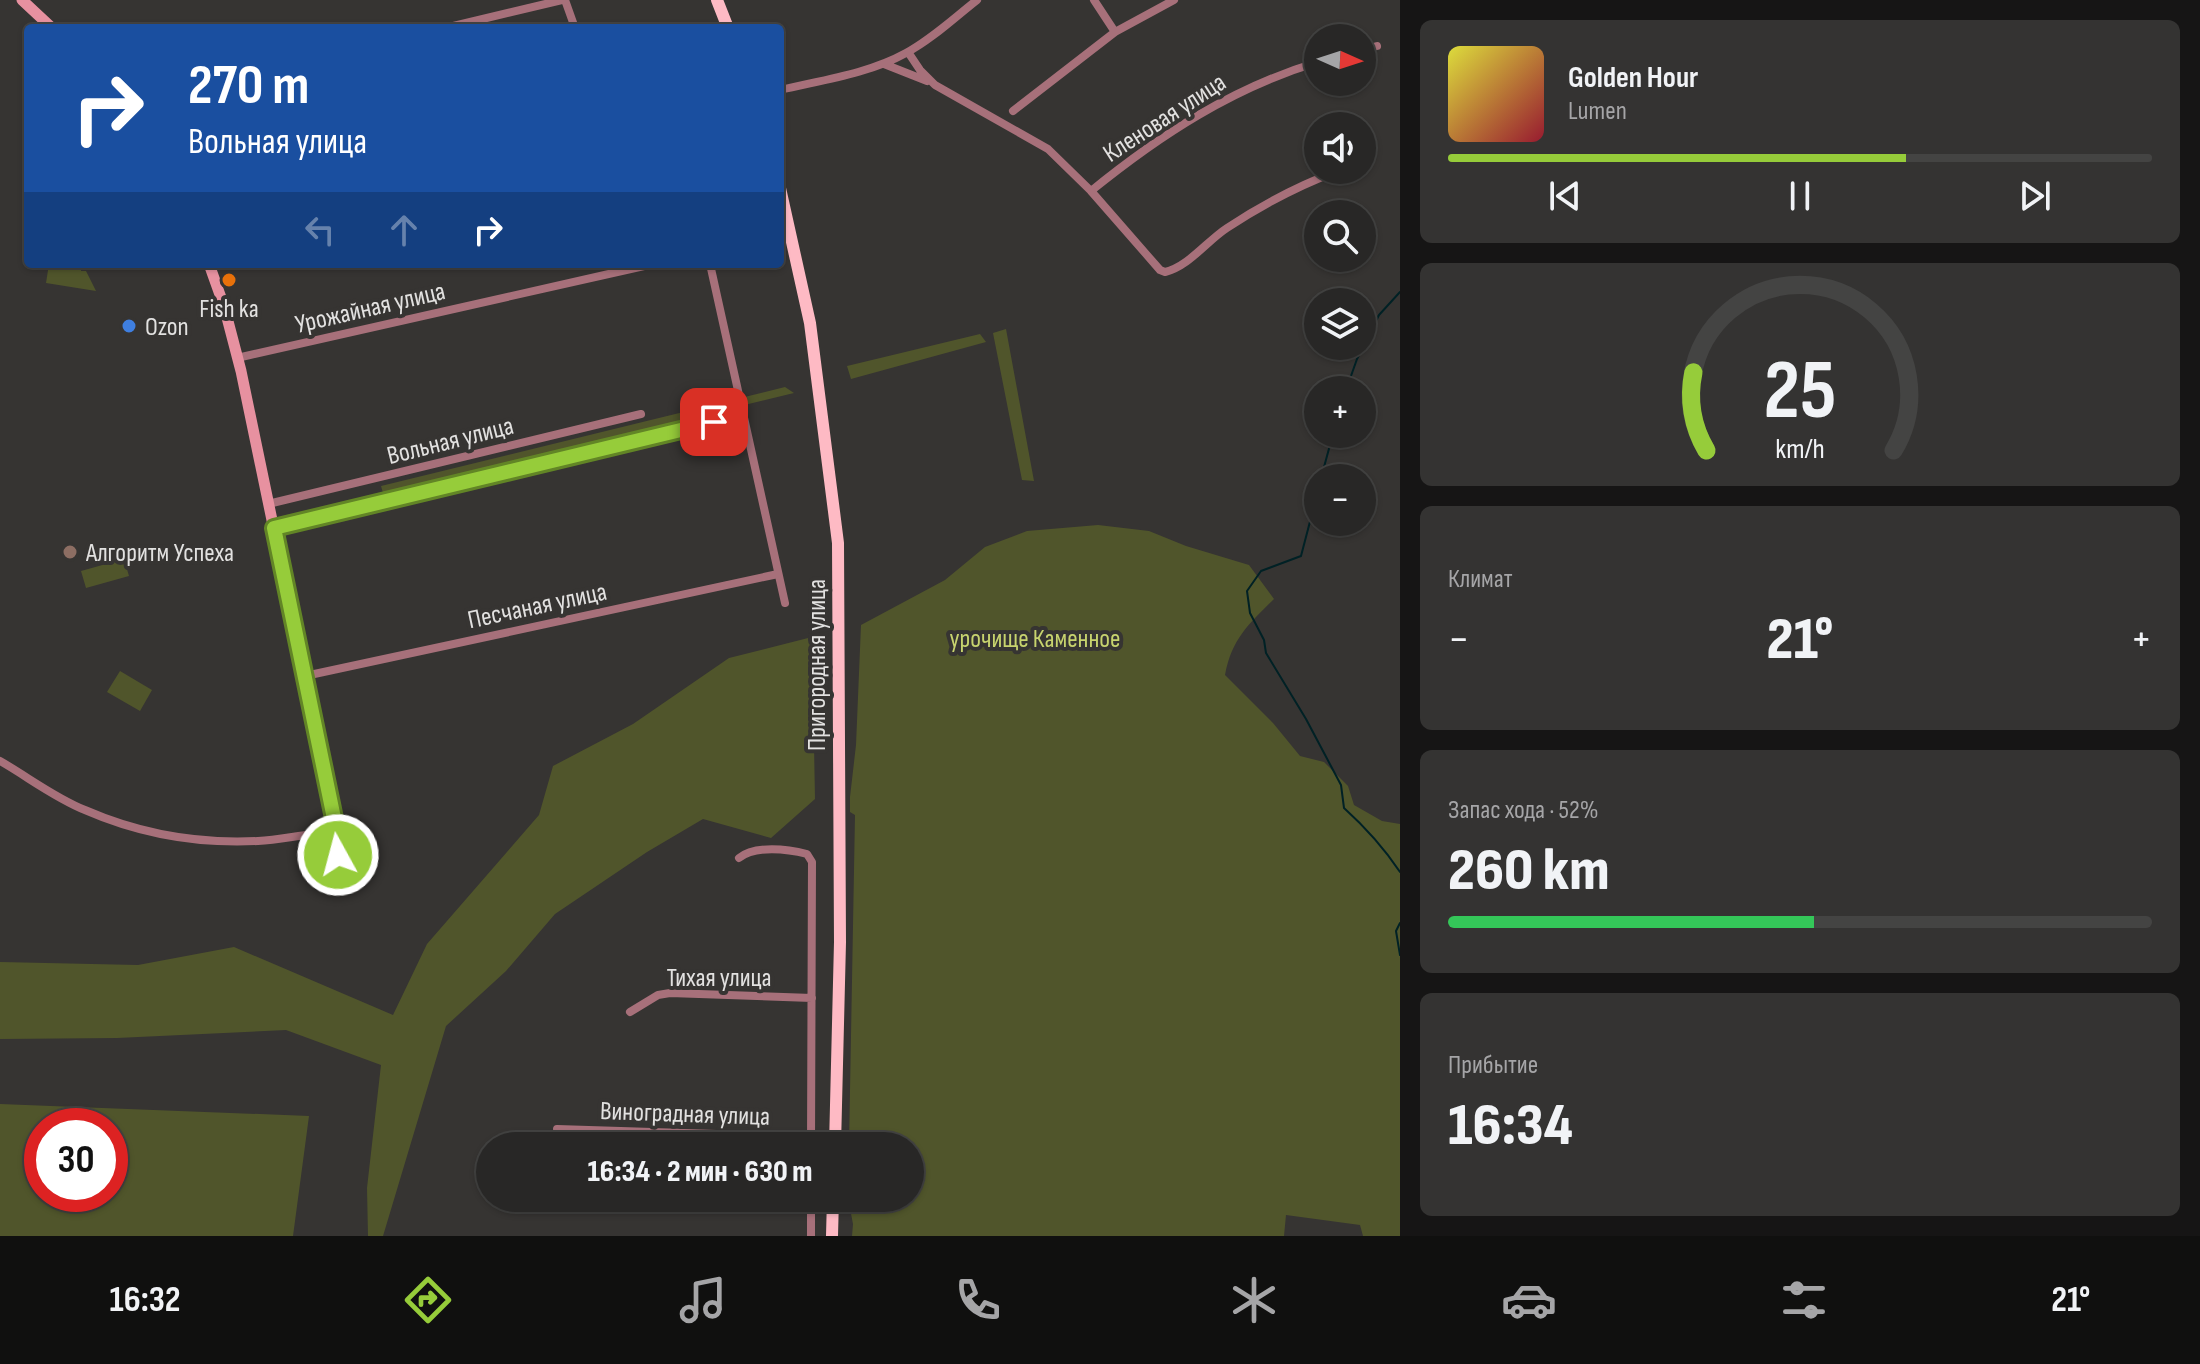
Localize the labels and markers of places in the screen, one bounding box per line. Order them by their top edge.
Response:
marker: Fish ka [220,271,238,289]
place label: Fish ka [199,294,259,325]
place label: Ozon [145,312,189,343]
marker: Ozon [120,317,138,335]
pin [680,388,748,456]
place label: Алгоритм Успеха [85,538,234,569]
marker: Алгоритм Успеха [61,543,79,561]

